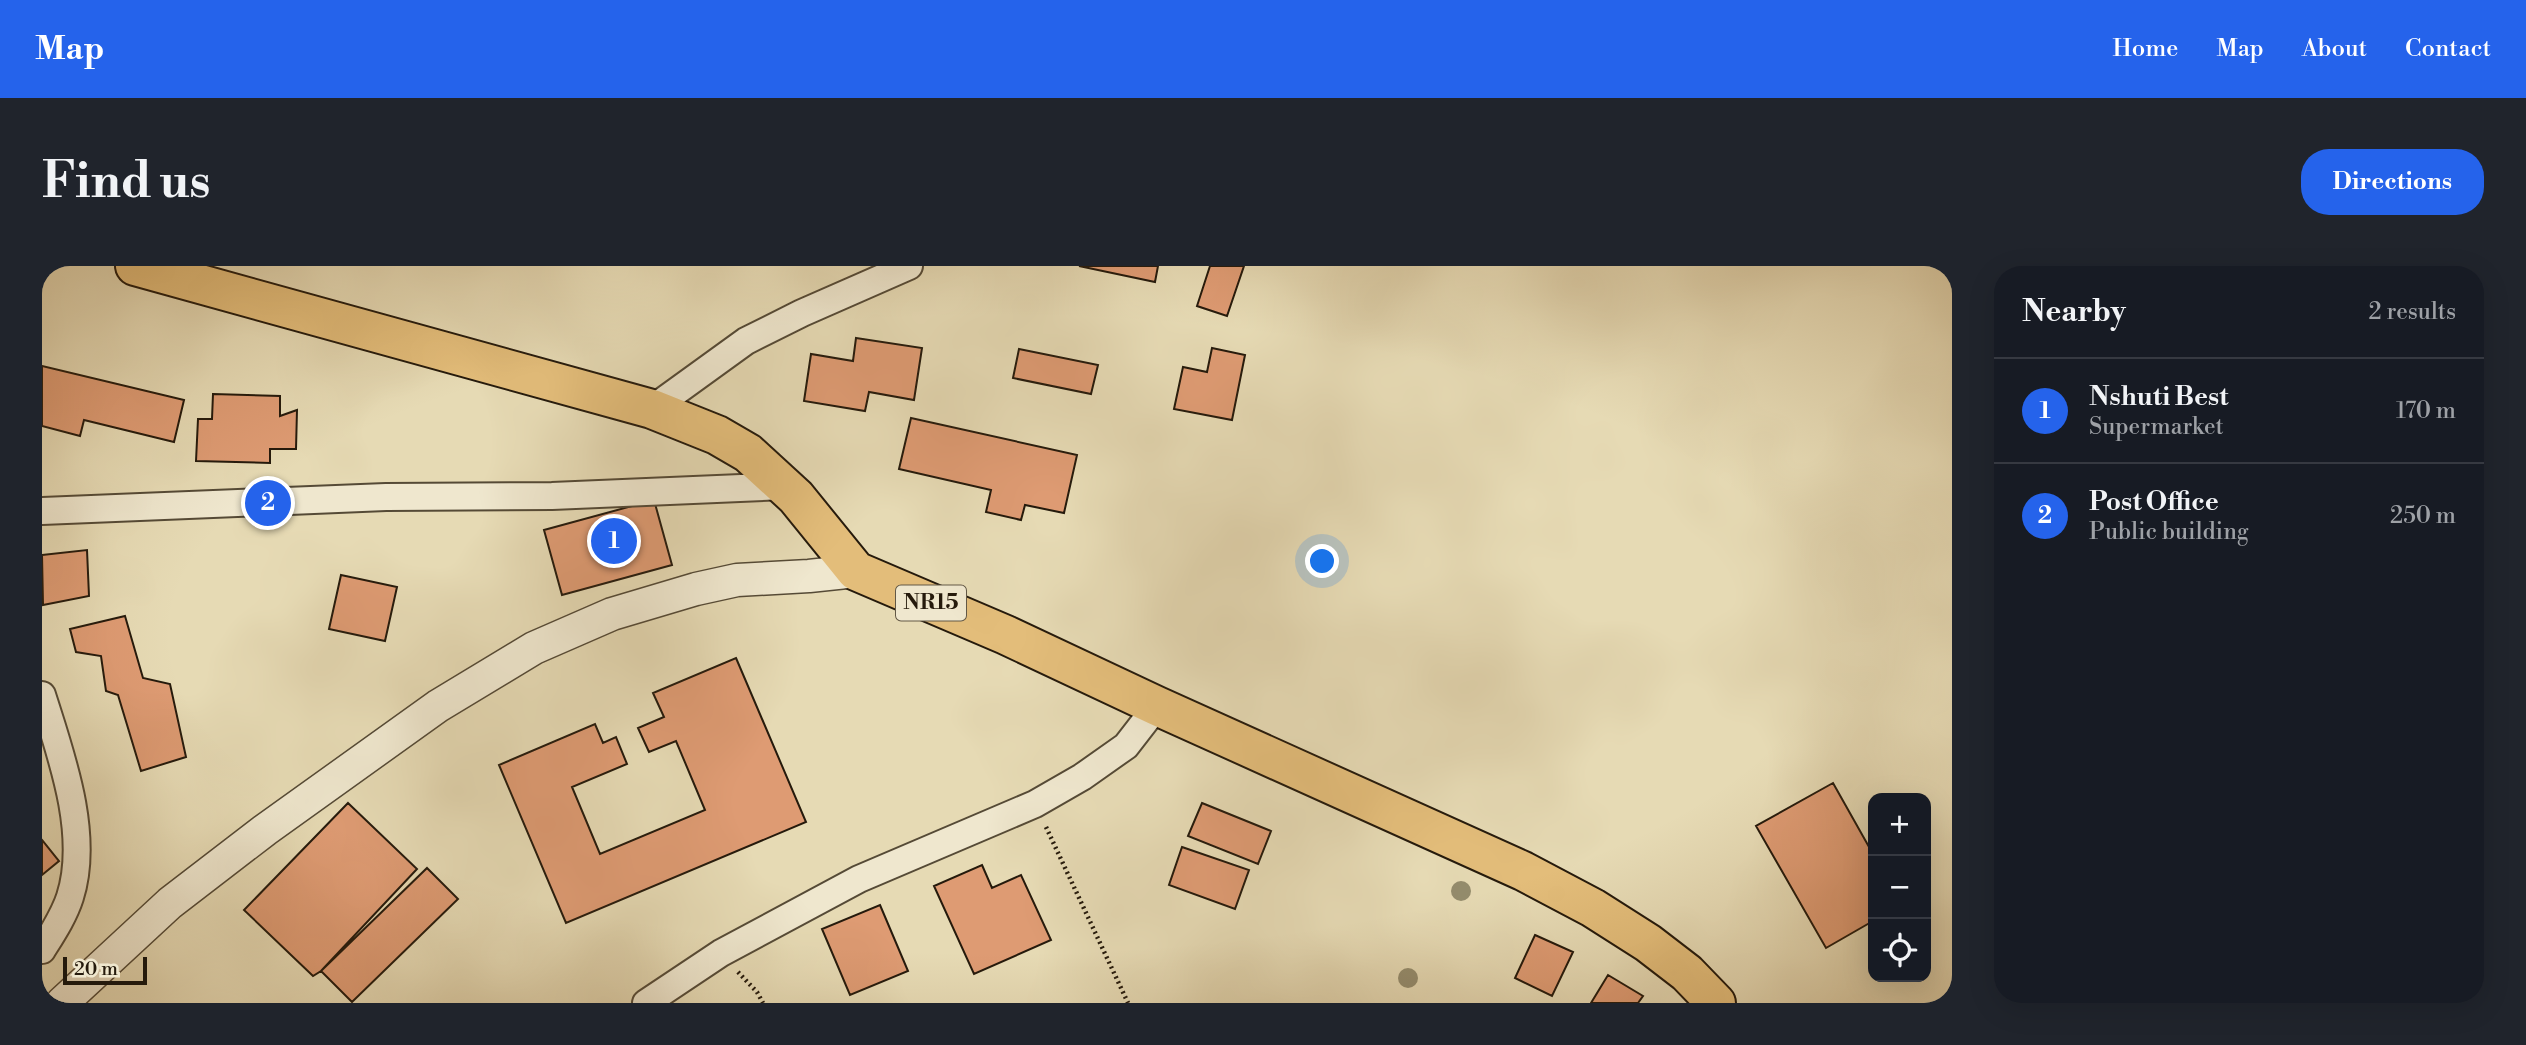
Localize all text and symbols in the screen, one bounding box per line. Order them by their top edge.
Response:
text: Map [35,29,104,70]
text: Home [2113,34,2178,64]
text: Map [2216,34,2264,64]
text: About [2302,34,2367,64]
text: Contact [2405,34,2491,64]
button: Directions [2301,149,2484,215]
text: Find us [42,152,211,213]
text: Nearby [2022,293,2126,331]
text: 2 results [2369,298,2456,326]
text: Nshuti Best [2089,381,2229,413]
text: 1 [2039,397,2051,425]
text: 170 m [2396,397,2456,425]
text: Supermarket [2089,413,2224,441]
pin: 2 [245,477,291,529]
text: Post Office [2089,486,2219,518]
text: 2 [2038,502,2052,530]
text: 250 m [2390,502,2456,530]
pin: 1 [591,515,637,567]
text: Public building [2089,518,2249,546]
your location [1305,544,1339,578]
road number: NR15 [896,586,966,620]
map controls [1868,793,1931,982]
button: + [1868,793,1931,856]
button: − [1868,856,1931,919]
button: locate [1868,919,1931,982]
scale bar [63,954,147,986]
text: 20 m [74,957,118,981]

